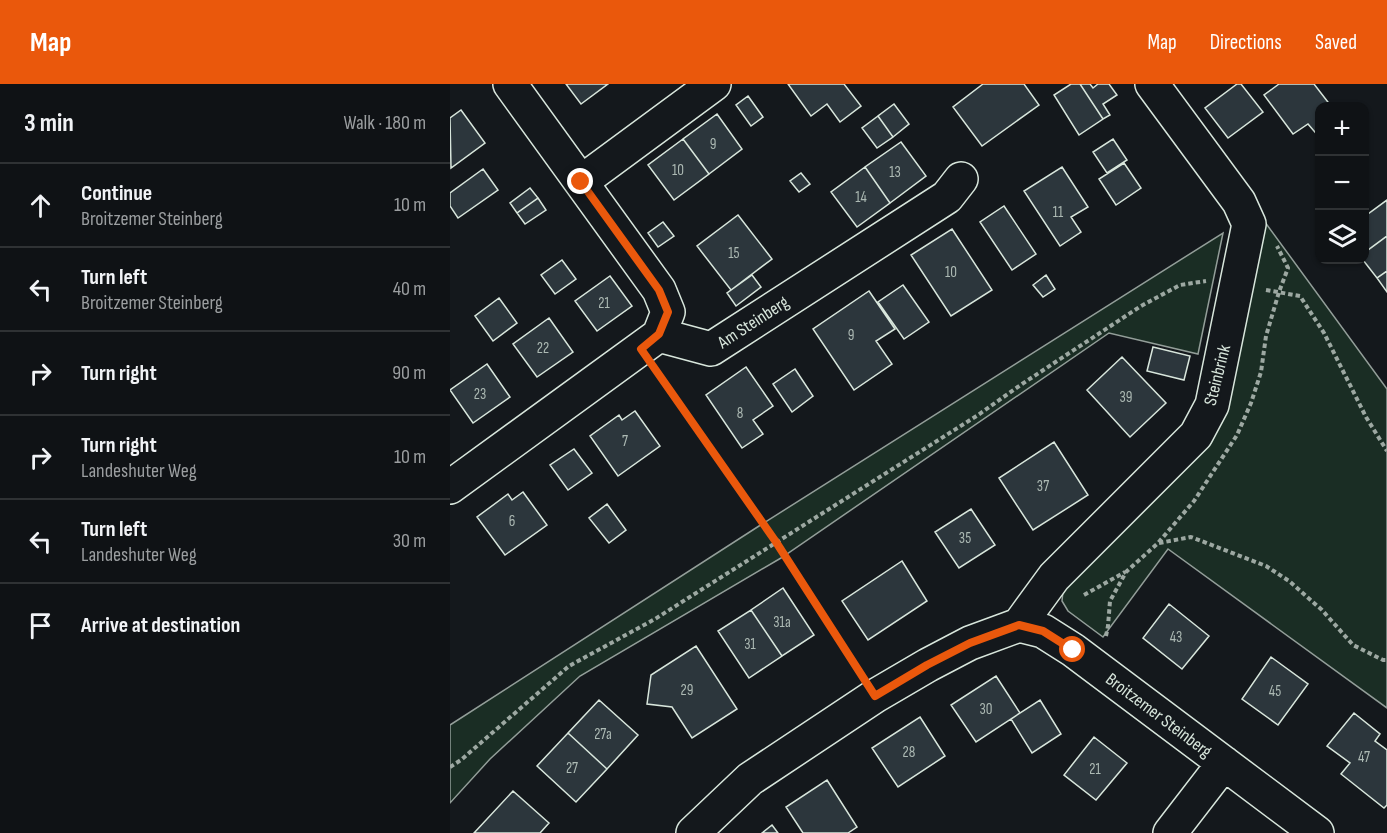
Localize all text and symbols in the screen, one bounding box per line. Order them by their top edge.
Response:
text: Map [30,26,71,59]
text: Map [1147,30,1177,55]
text: Directions [1210,30,1282,55]
text: Saved [1315,30,1357,55]
map controls [1315,102,1369,264]
button: + [1315,102,1369,156]
text: 3 min [24,108,74,139]
text: Walk · 180 m [343,111,426,135]
house number: 9 [710,135,716,154]
button: − [1315,156,1369,210]
house number: 10 [672,161,684,180]
house number: 13 [889,163,901,182]
route end [567,168,593,194]
text: Continue [81,180,152,207]
house number: 14 [855,188,867,207]
icon: ahead [24,189,57,222]
text: 10 m [394,193,426,217]
house number: 11 [1053,203,1064,222]
text: Broitzemer Steinberg [81,207,223,231]
button: layers [1315,210,1369,264]
house number: 15 [728,244,740,263]
house number: 10 [945,263,957,282]
text: Turn left [81,264,147,291]
icon: left [24,273,57,306]
text: 40 m [393,277,426,301]
text: Broitzemer Steinberg [81,291,223,315]
street label: Am Steinberg [713,292,793,354]
house number: 21 [598,294,610,313]
house number: 9 [848,326,854,345]
house number: 22 [537,339,549,358]
street label: Steinbrink [1200,342,1235,408]
icon: right [24,357,57,390]
text: Turn right [81,360,157,387]
text: 90 m [392,361,426,385]
house number: 23 [474,385,486,404]
house number: 39 [1120,388,1132,407]
house number: 8 [737,404,743,423]
text: Turn right [81,432,157,459]
house number: 7 [622,432,628,451]
icon: right [24,441,57,474]
text: 10 m [394,445,426,469]
text: Landeshuter Weg [81,459,197,483]
house number: 37 [1037,477,1049,496]
house number: 6 [509,512,515,531]
text: Turn left [81,516,147,543]
icon: left [24,525,57,558]
text: 30 m [393,529,426,553]
house number: 35 [959,529,971,548]
text: Landeshuter Weg [81,543,197,567]
icon: arrive [24,609,57,642]
text: Arrive at destination [81,612,240,639]
house number: 31a [773,613,791,632]
house number: 43 [1170,628,1182,647]
house number: 31 [744,635,757,654]
route start [1059,636,1085,662]
street label: Broitzemer Steinberg [1101,669,1216,762]
house number: 29 [681,681,693,700]
house number: 45 [1269,682,1281,701]
house number: 30 [980,700,992,719]
house number: 27a [594,725,612,744]
house number: 28 [903,743,915,762]
house number: 47 [1358,748,1370,767]
house number: 27 [566,759,578,778]
house number: 21 [1089,760,1101,779]

